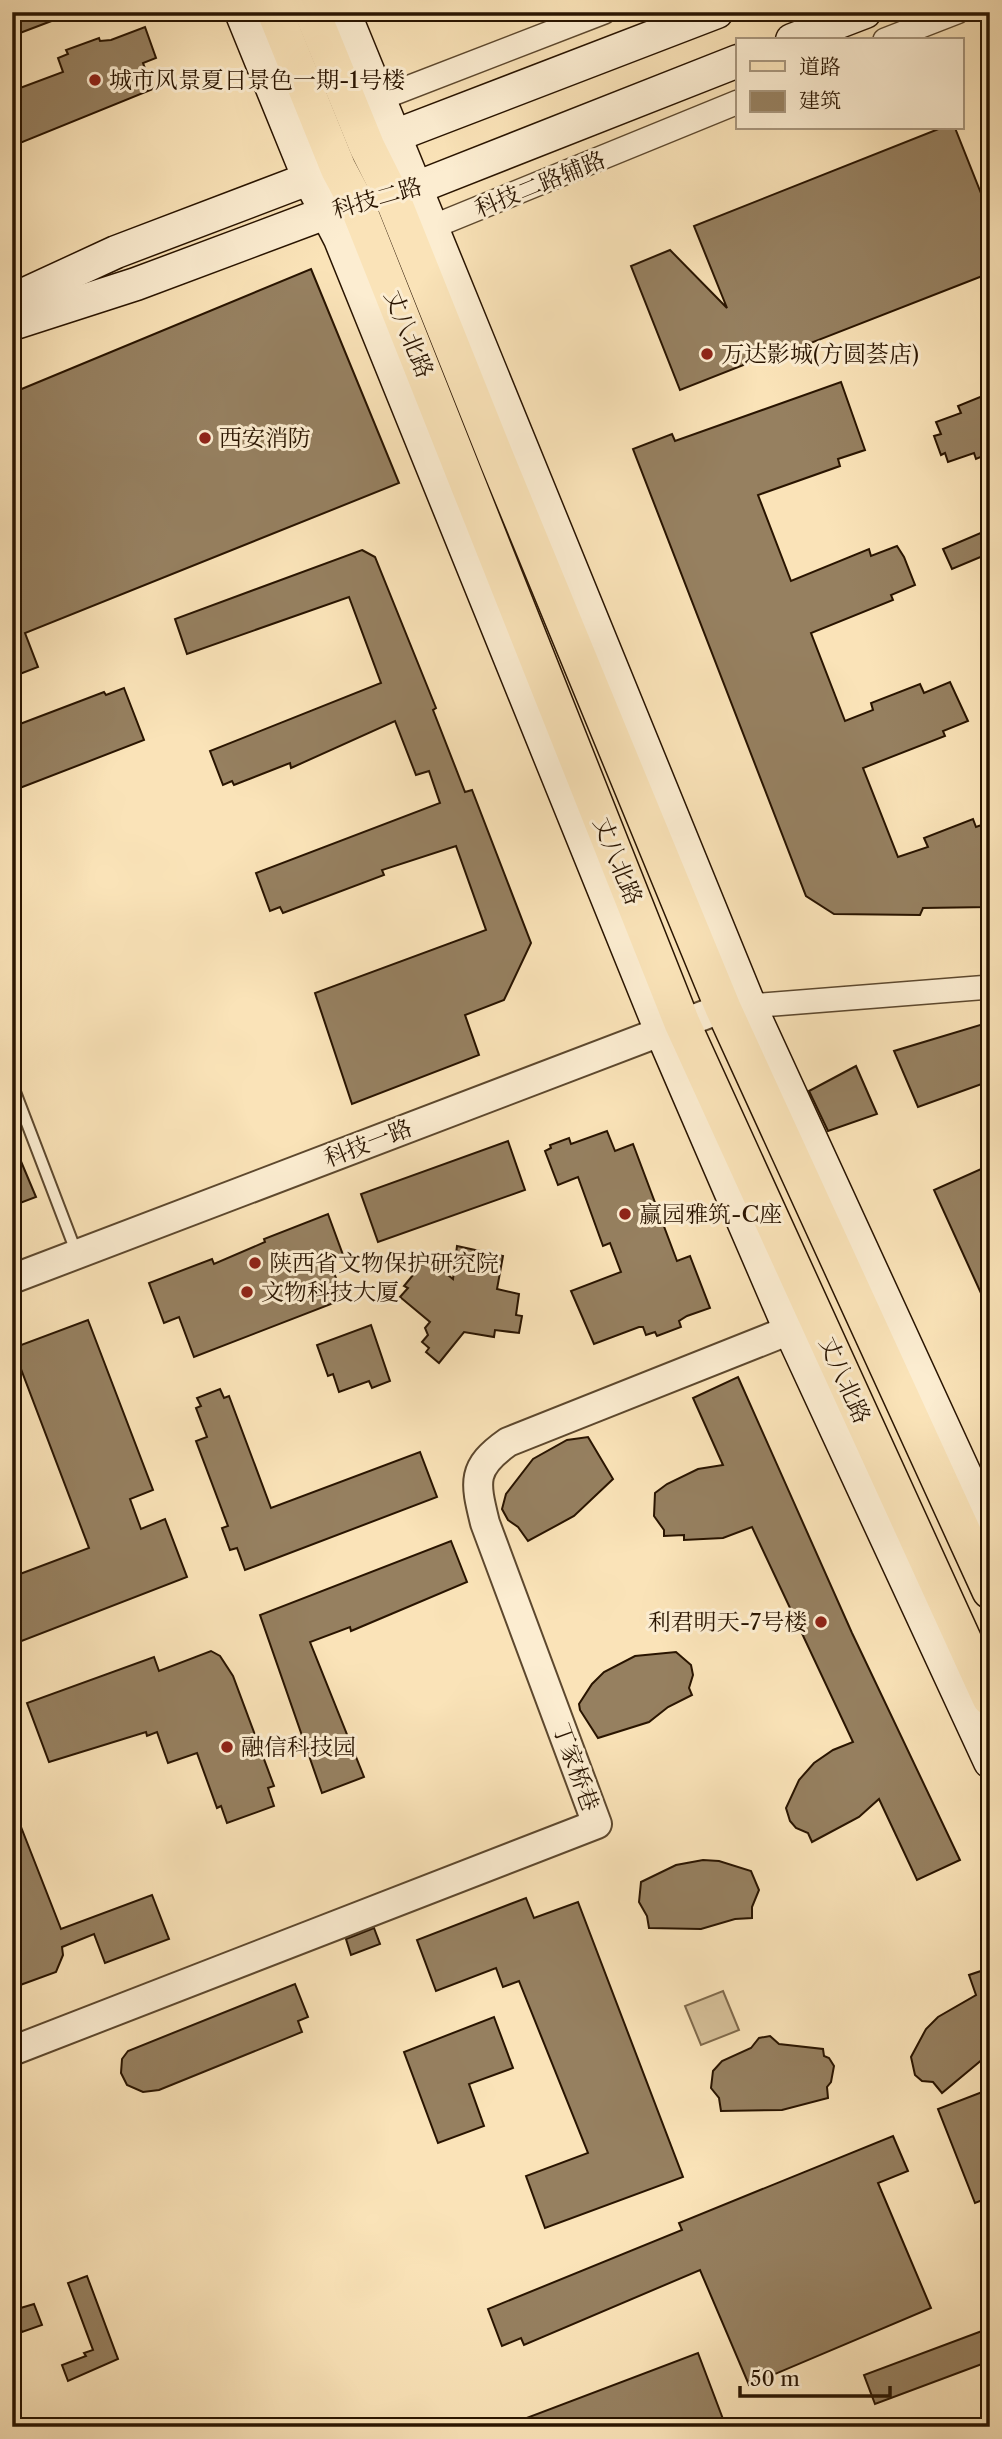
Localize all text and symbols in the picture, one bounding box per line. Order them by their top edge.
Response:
legend [736,38,964,130]
text: 道路 [799,54,841,79]
place label: 城市风景夏日景色一期-1号楼 [109,66,405,94]
marker: 城市风景夏日景色一期-1号楼 [87,72,103,88]
text: 建筑 [799,88,841,113]
street label: 科技二路辅路 [471,145,609,223]
street label: 科技二路 [329,172,425,224]
street label: 丈八北路 [379,286,439,382]
place label: 万达影城(方圆荟店) [721,340,919,368]
marker: 万达影城(方圆荟店) [699,346,715,362]
place label: 西安消防 [219,424,311,452]
marker: 西安消防 [197,430,213,446]
street label: 丈八北路 [588,813,648,909]
street label: 科技一路 [320,1113,416,1173]
place label: 赢园雅筑-C座 [639,1200,782,1228]
marker: 赢园雅筑-C座 [617,1206,633,1222]
place label: 陕西省文物保护研究院 [269,1249,499,1277]
marker: 陕西省文物保护研究院 [247,1255,263,1271]
place label: 文物科技大厦 [261,1278,399,1306]
marker: 文物科技大厦 [239,1284,255,1300]
street label: 丈八北路 [814,1332,876,1428]
place label: 利君明天-7号楼 [648,1608,807,1636]
marker: 利君明天-7号楼 [813,1614,829,1630]
street label: 丁家桥巷 [547,1719,605,1815]
place label: 融信科技园 [241,1733,356,1761]
marker: 融信科技园 [219,1739,235,1755]
scale bar [740,2355,890,2399]
text: 50 m [750,2366,800,2391]

